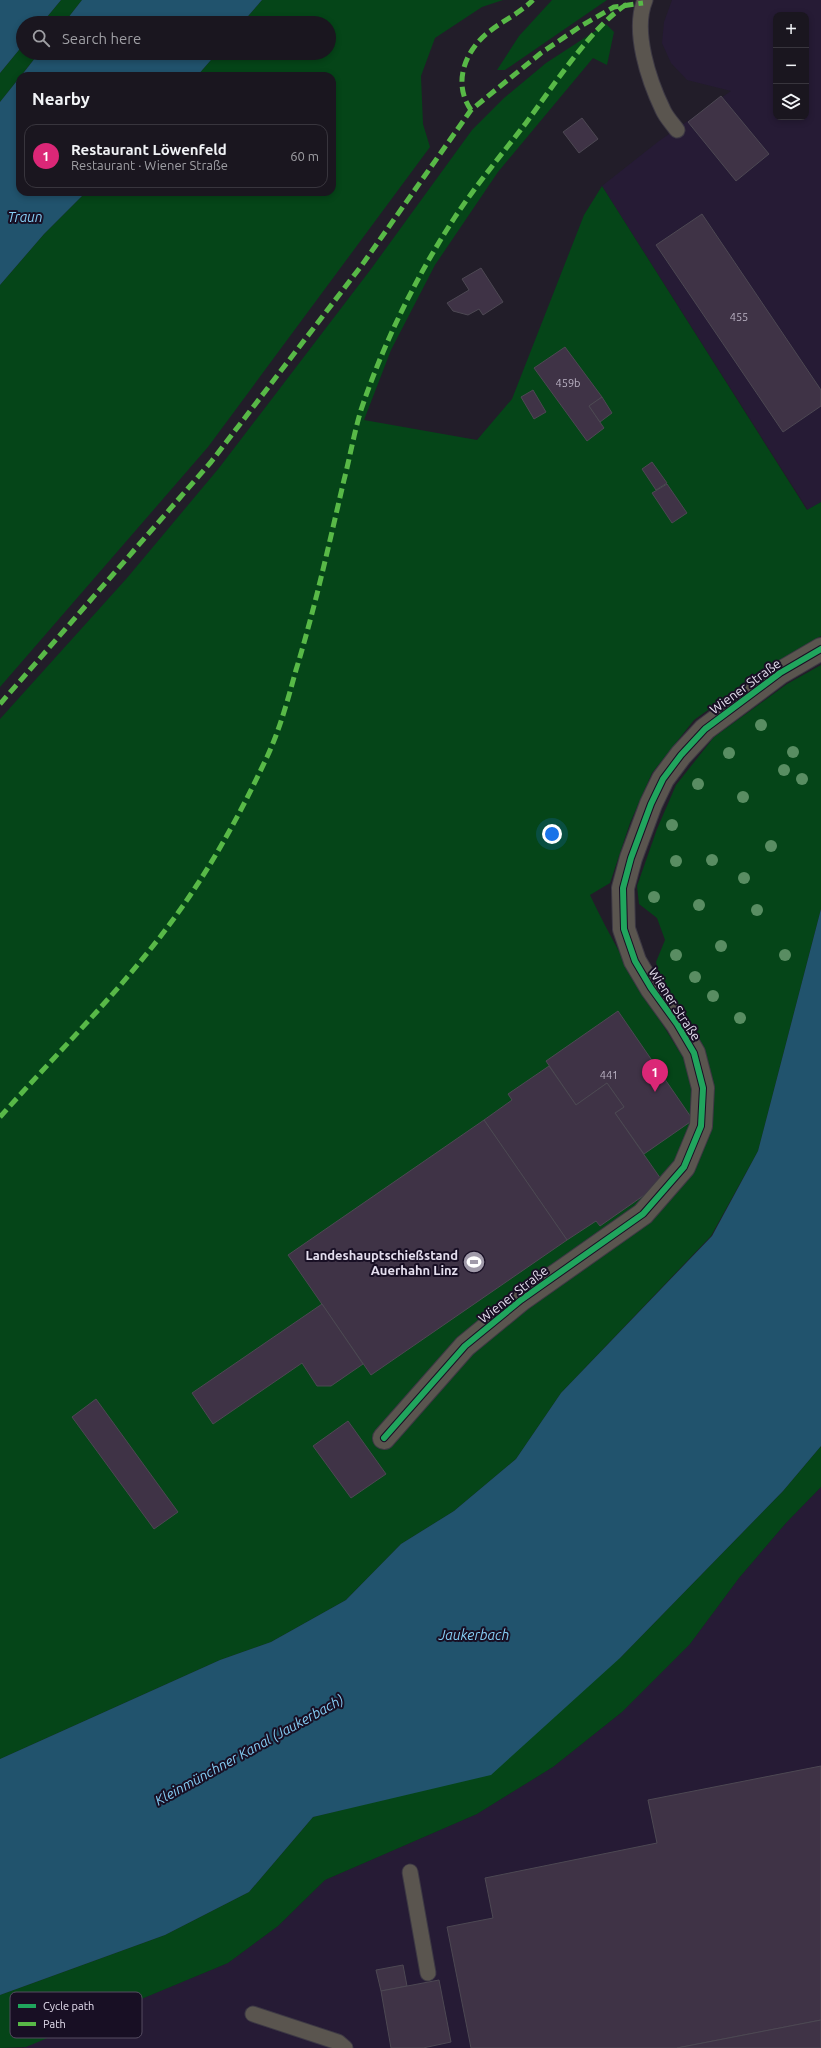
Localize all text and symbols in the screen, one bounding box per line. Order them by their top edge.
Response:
map controls [773,12,809,120]
button: + [773,12,809,48]
search box [16,16,336,60]
icon: search [30,27,52,49]
text: Search here [62,30,141,47]
button: − [773,48,809,84]
button: layers [773,84,809,120]
text: Nearby [32,89,90,108]
text: Restaurant Löwenfeld [71,141,227,158]
text: 1 [42,149,50,163]
text: 60 m [290,149,319,163]
text: Restaurant · Wiener Straße [71,158,228,172]
water label: Traun [7,209,43,225]
house number: 455 [730,311,748,323]
house number: 459b [555,377,581,389]
street label: Wiener Straße [707,656,783,716]
your location [542,824,562,844]
street label: Wiener Straße [646,965,704,1043]
pin: 1 [642,1059,668,1092]
house number: 441 [600,1069,618,1081]
place label: Landeshauptschießstand Auerhahn Linz [305,1248,458,1277]
sports icon: Landeshauptschießstand Auerhahn Linz [461,1249,487,1275]
street label: Wiener Straße [476,1263,550,1325]
water label: Jaukerbach [438,1627,509,1643]
water label: Kleinmünchner Kanal (Jaukerbach) [152,1691,346,1809]
legend [10,1992,142,2038]
text: Cycle path [43,2000,94,2012]
text: Path [43,2018,66,2030]

